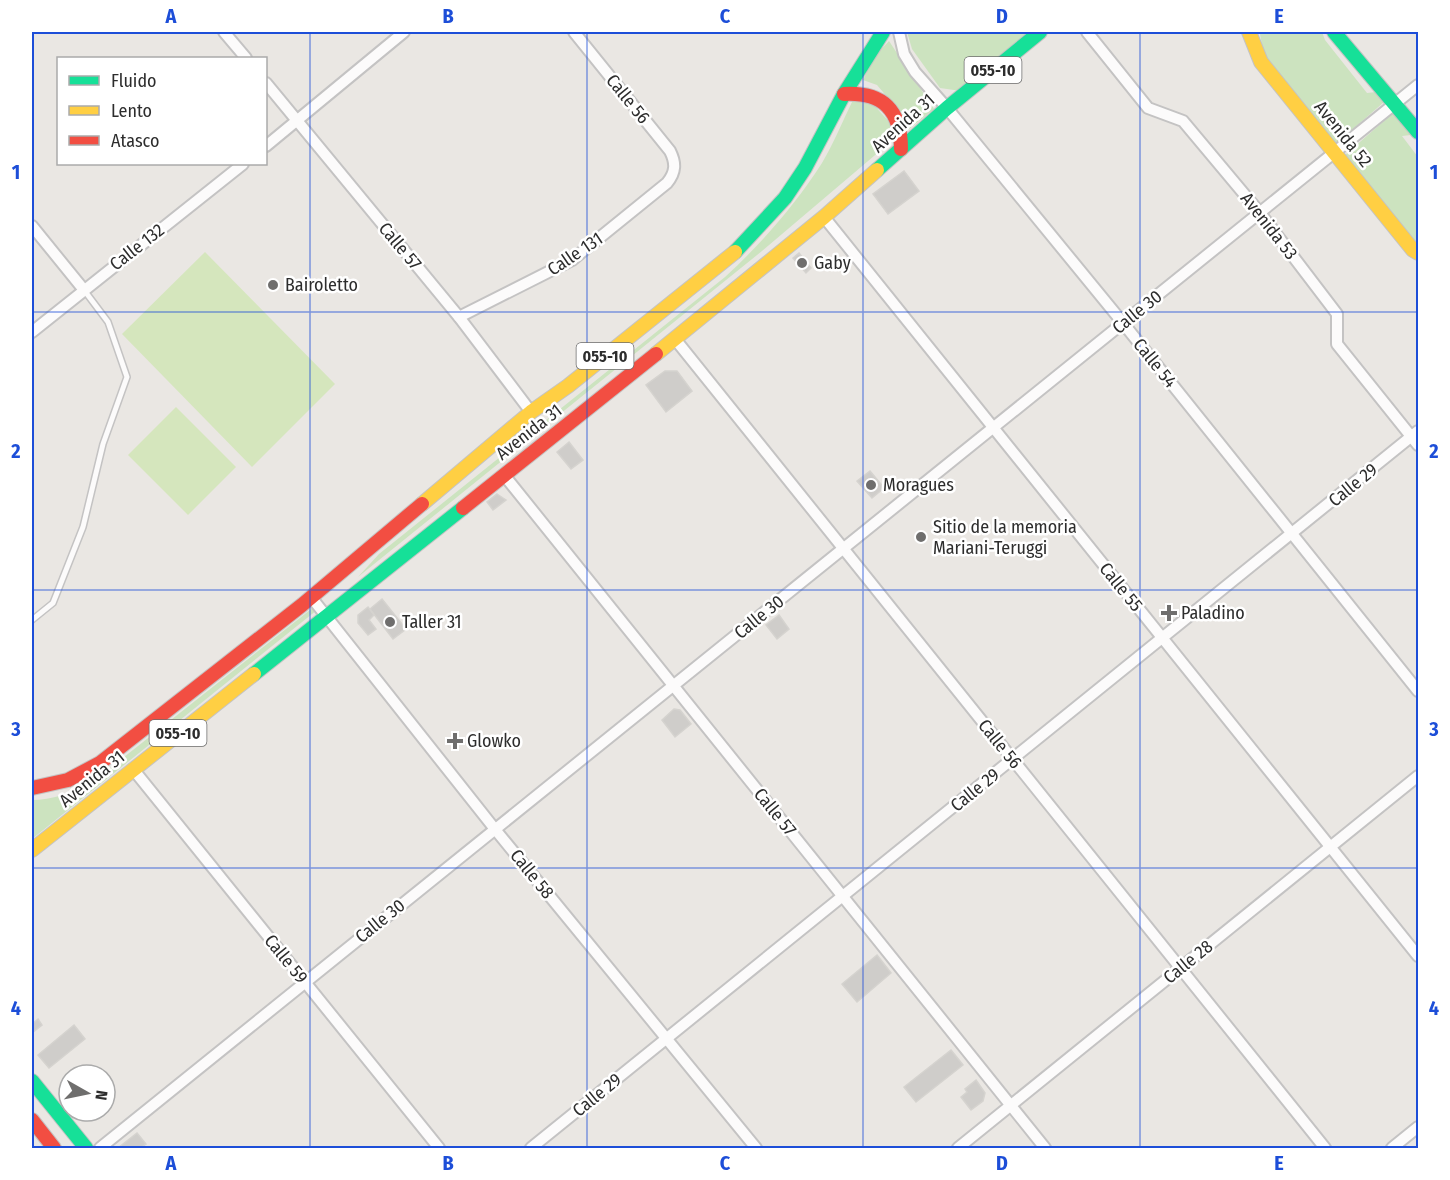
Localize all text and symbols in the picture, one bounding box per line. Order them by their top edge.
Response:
text: A [165,4,178,28]
text: B [442,4,454,28]
text: C [720,4,731,28]
text: D [996,4,1008,28]
text: E [1274,4,1284,28]
legend [57,57,267,165]
road number: 055-10 [964,57,1022,83]
text: Fluido [111,70,157,92]
street label: Calle 56 [601,70,655,128]
street label: Avenida 31 [867,89,939,157]
street label: Avenida 52 [1310,96,1376,172]
text: Lento [111,100,152,122]
text: Atasco [111,130,159,152]
text: 1 [12,160,20,184]
text: 1 [1430,160,1438,184]
street label: Avenida 53 [1236,188,1302,264]
street label: Calle 57 [374,218,426,274]
street label: Calle 132 [105,219,169,275]
street label: Calle 131 [543,228,607,280]
place label: Gaby [814,252,851,274]
marker: Gaby [795,256,809,270]
place label: Bairoletto [285,274,358,296]
marker: Bairoletto [266,278,280,292]
street label: Calle 30 [1108,285,1166,339]
street label: Calle 54 [1128,334,1182,392]
road number: 055-10 [576,343,634,369]
street label: Avenida 31 [492,399,566,465]
text: 2 [10,439,21,463]
text: 2 [1428,439,1439,463]
street label: Calle 29 [1324,459,1382,511]
place label: Moragues [883,474,954,496]
marker: Moragues [864,478,878,492]
place label: Sitio de la memoria Mariani-Teruggi [933,516,1077,559]
marker: Sitio de la memoria Mariani-Teruggi [914,530,928,544]
street label: Calle 55 [1095,558,1147,616]
street label: Calle 30 [730,590,788,644]
place label: Paladino [1181,602,1245,624]
marker: Paladino [1162,606,1176,620]
place label: Taller 31 [402,611,462,633]
marker: Taller 31 [383,615,397,629]
street label: Calle 56 [973,715,1027,773]
text: 3 [10,717,21,741]
text: 3 [1428,717,1439,741]
road number: 055-10 [150,720,207,746]
place label: Glowko [467,730,521,752]
marker: Glowko [448,734,462,748]
street label: Avenida 31 [55,746,129,812]
street label: Calle 29 [946,764,1004,816]
street label: Calle 57 [749,784,801,840]
street label: Calle 58 [505,845,559,903]
street label: Calle 30 [351,894,409,948]
street label: Calle 59 [260,930,312,988]
street label: Calle 28 [1159,935,1217,989]
text: 4 [11,996,21,1020]
text: 4 [1429,996,1439,1020]
north arrow [57,1063,117,1123]
street label: Calle 29 [568,1069,626,1121]
text: N [91,1089,111,1101]
text: A [165,1151,178,1175]
text: B [442,1151,454,1175]
text: C [720,1151,731,1175]
text: D [996,1151,1008,1175]
text: E [1274,1151,1284,1175]

